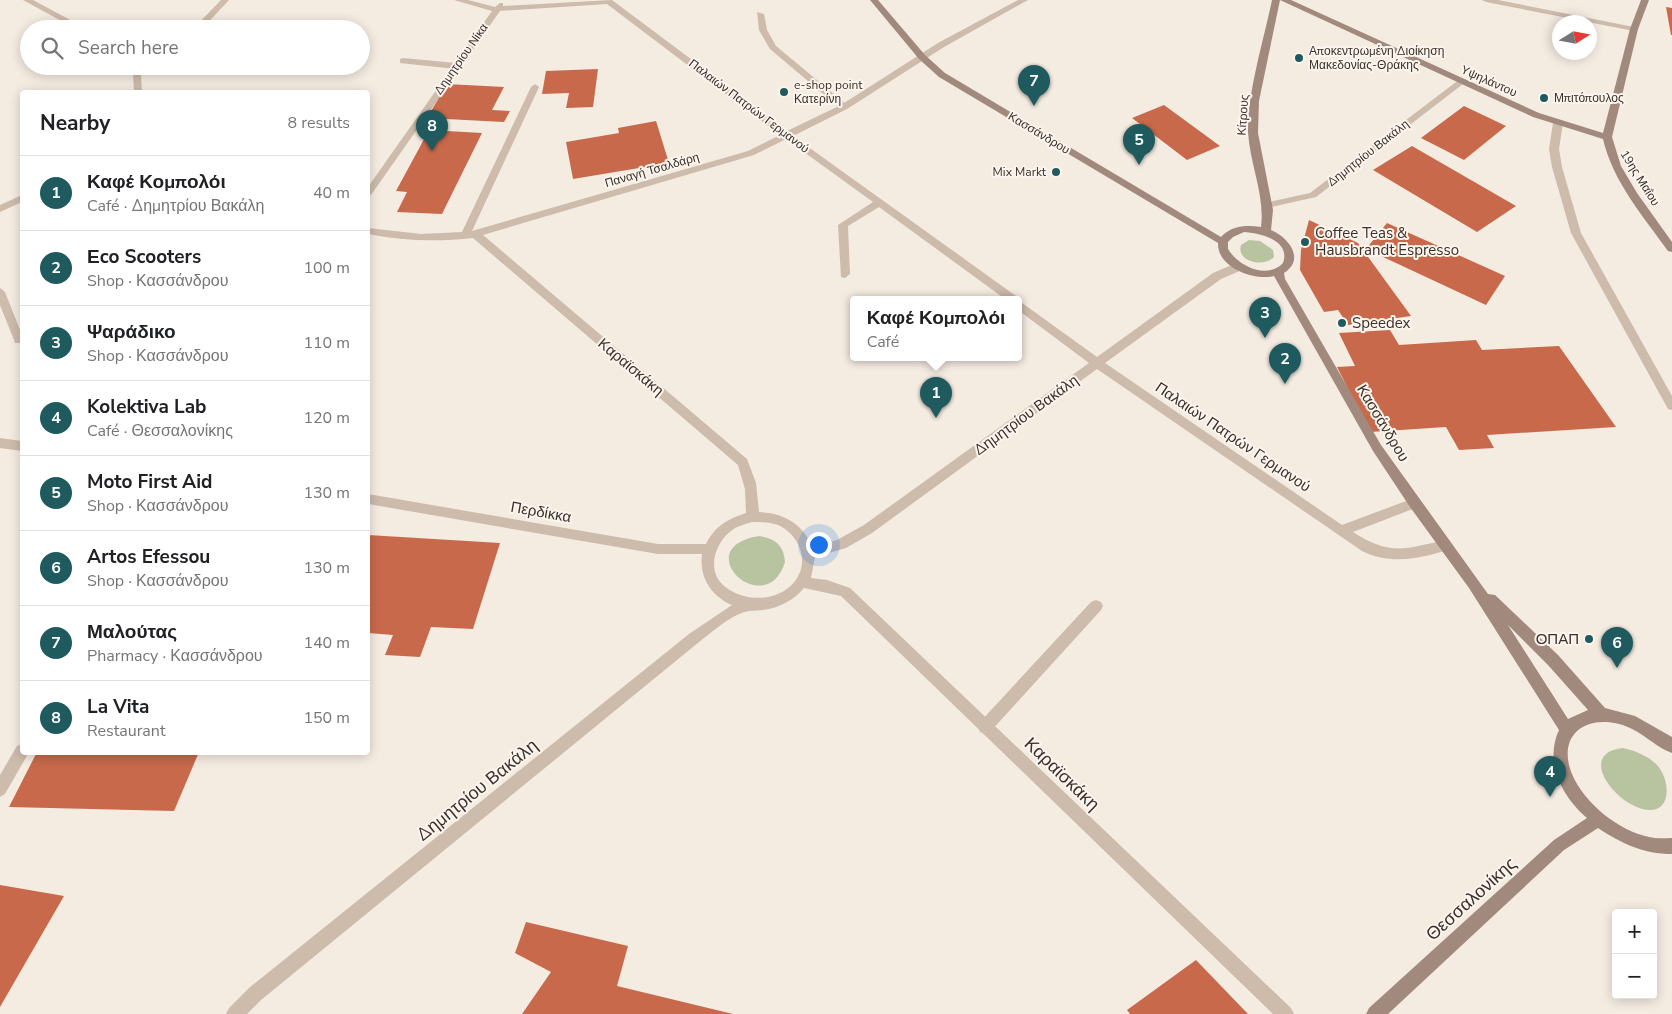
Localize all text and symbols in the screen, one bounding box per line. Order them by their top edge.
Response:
north arrow [1552,15,1597,60]
search box [20,20,370,75]
street label: Δημητρίου Νίκα [430,20,492,98]
icon: search [38,34,66,62]
text: Search here [78,35,179,61]
place label: Αποκεντρωμένη Διοίκηση Μακεδονίας-Θράκης [1309,43,1444,73]
marker: Αποκεντρωμένη Διοίκηση Μακεδονίας-Θράκης [1293,52,1305,64]
street label: Παλαιών Πατρών Γερμανού [686,55,812,157]
street label: Υψηλάντου [1458,62,1520,100]
pin: 7 [1018,65,1050,106]
place label: e-shop point Κατερίνη [794,77,863,107]
marker: e-shop point Κατερίνη [778,86,790,98]
place label: Μπιτόπουλος [1554,90,1624,106]
marker: Μπιτόπουλος [1538,92,1550,104]
street label: Κίτρους [1234,94,1252,136]
street label: Κασσάνδρου [1005,108,1073,158]
text: Nearby [40,109,110,137]
pin: 8 [416,110,448,151]
text: 8 results [288,112,350,134]
street label: Δημητρίου Βακάλη [1324,116,1412,190]
pin: 5 [1123,124,1155,165]
street label: 19ης Μαΐου [1617,147,1663,209]
street label: Παναγή Τσαλδάρη [603,149,701,191]
place label: Mix Markt [993,164,1047,180]
marker: Mix Markt [1050,166,1062,178]
text: Καφέ Κομπολόι [87,169,226,195]
text: 1 [51,182,61,204]
text: 40 m [313,182,350,204]
text: Café · Δημητρίου Βακάλη [87,195,265,217]
place label: Coffee Teas & Hausbrandt Espresso [1315,223,1459,260]
marker: Coffee Teas & Hausbrandt Espresso [1299,236,1311,248]
text: Εco Scooters [87,244,201,270]
text: 2 [51,257,61,279]
text: 100 m [303,257,350,279]
text: Shop · Κασσάνδρου [87,270,228,292]
popup [850,296,1022,361]
pin: 3 [1249,297,1281,338]
text: Καφέ Κομπολόι [867,305,1005,331]
place label: Speedex [1352,313,1411,333]
marker: Speedex [1336,317,1348,329]
text: Ψαράδικο [87,319,176,345]
text: Café [867,331,899,353]
text: 3 [51,332,61,354]
text: 110 m [303,332,350,354]
street label: Καραϊσκάκη [594,334,668,400]
pin: 2 [1269,343,1301,384]
text: Shop · Κασσάνδρου [87,345,228,367]
street label: Δημητρίου Βακάλη [970,370,1082,460]
pin: 1 [920,377,952,418]
street label: Παλαιών Πατρών Γερμανού [1151,377,1315,497]
street label: Κασσάνδρου [1352,381,1414,465]
text: Kolektiva Lab [87,394,206,420]
text: 4 [51,407,61,429]
text: 120 m [303,407,350,429]
text: Café · Θεσσαλονίκης [87,420,233,442]
text: Moto First Aid [87,469,212,495]
text: 5 [51,482,61,504]
text: 130 m [303,482,350,504]
text: Shop · Κασσάνδρου [87,495,228,517]
street label: Περδίκκα [509,497,573,527]
your location [806,532,832,558]
text: Artos Efessou [87,544,210,570]
text: 6 [51,557,61,579]
text: 130 m [303,557,350,579]
text: Shop · Κασσάνδρου [87,570,228,592]
text: Μαλούτας [87,619,177,645]
pin: 6 [1601,627,1633,668]
place label: ΟΠΑΠ [1536,629,1579,649]
text: 7 [51,632,61,654]
text: 140 m [303,632,350,654]
marker: ΟΠΑΠ [1583,633,1595,645]
text: Pharmacy · Κασσάνδρου [87,645,263,667]
text: La Vita [87,694,149,720]
text: 8 [51,707,61,729]
text: 150 m [303,707,350,729]
text: Restaurant [87,720,166,742]
street label: Καραϊσκάκη [1019,732,1105,816]
street label: Δημητρίου Βακάλη [411,734,543,846]
pin: 4 [1534,756,1566,797]
street label: Θεσσαλονίκης [1421,852,1522,946]
map controls [1612,909,1657,999]
button: + [1612,909,1657,954]
button: − [1612,954,1657,999]

